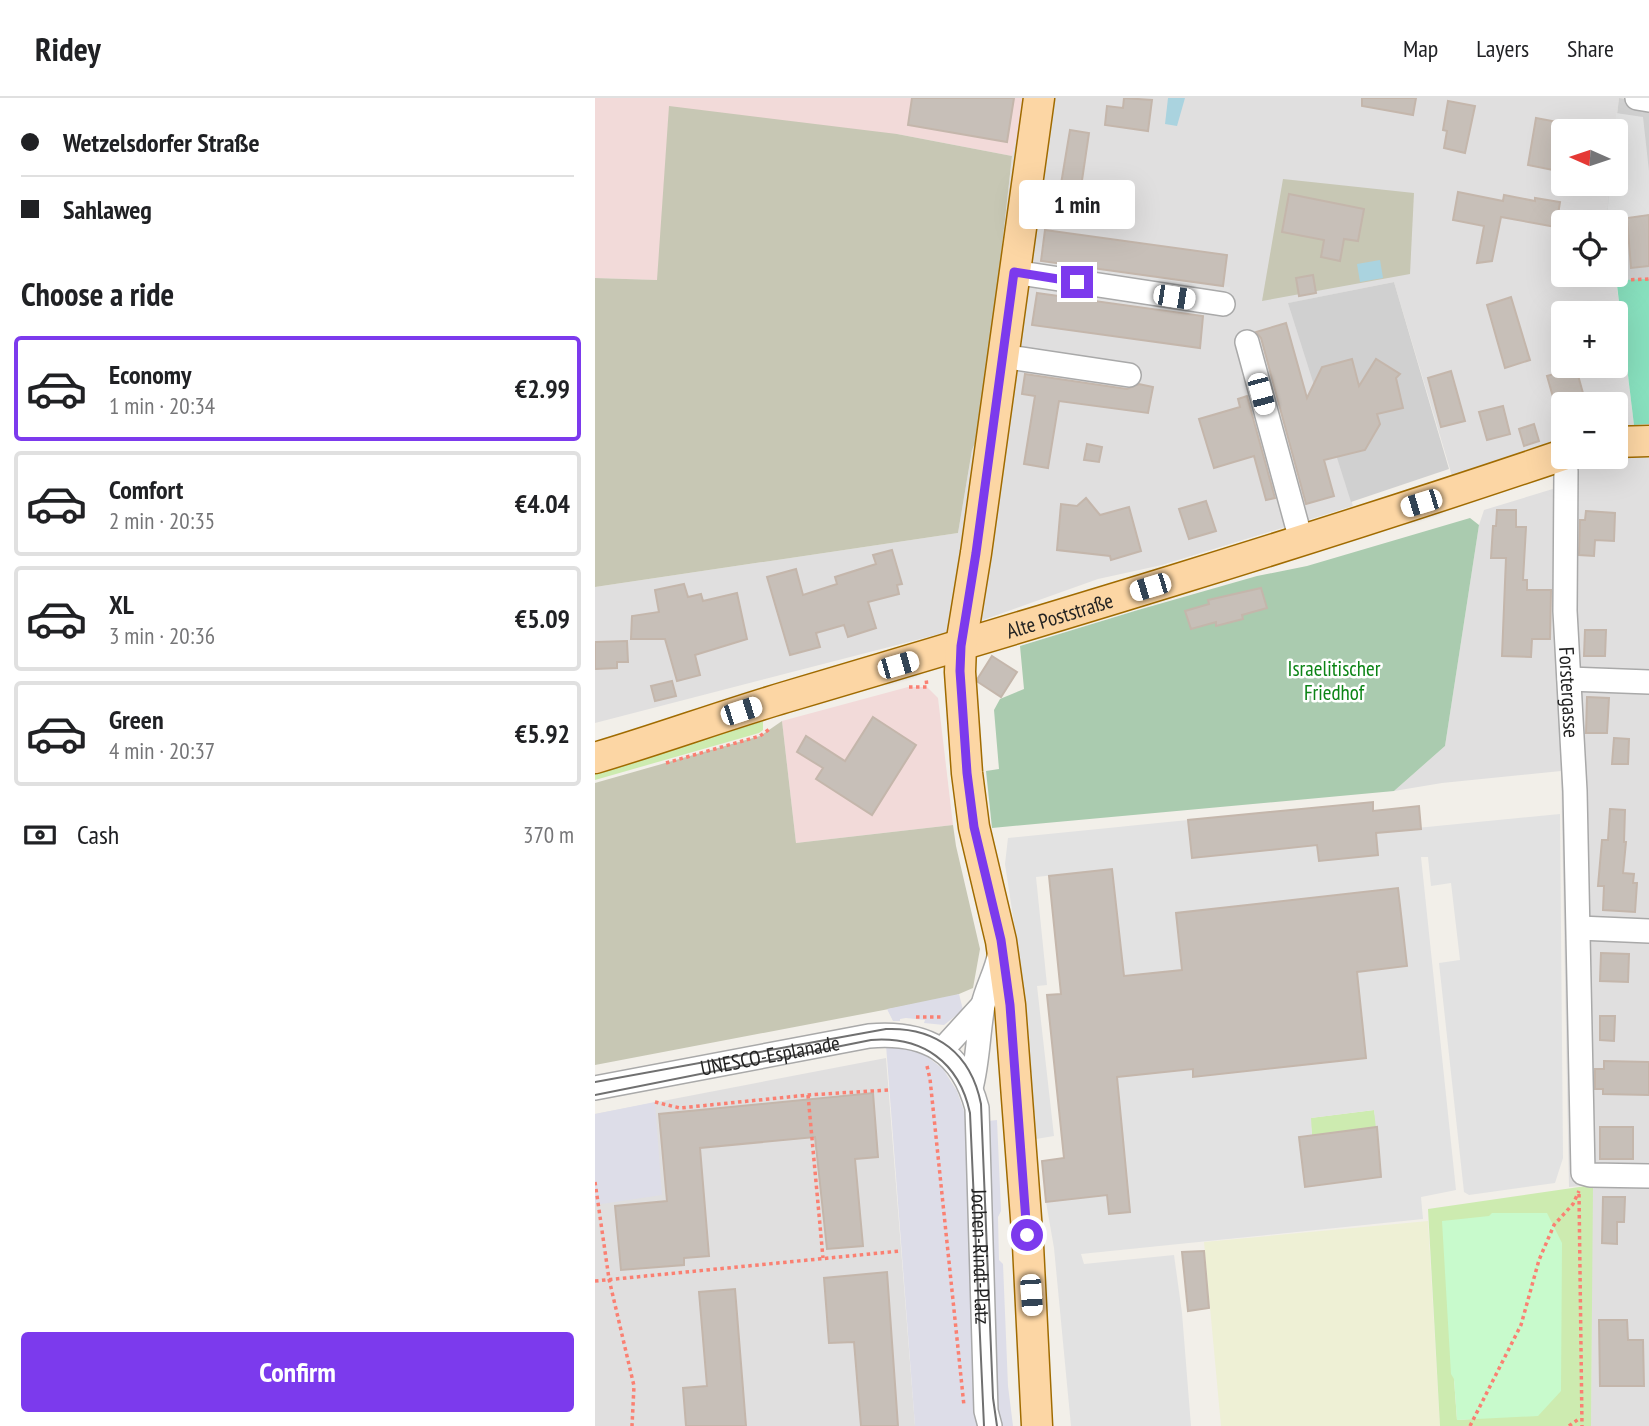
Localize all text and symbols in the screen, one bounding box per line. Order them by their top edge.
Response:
text: Ridey [35,27,101,70]
text: Map [1403,33,1438,64]
text: Layers [1476,33,1529,64]
text: Share [1567,33,1614,64]
north arrow [1551,119,1627,196]
map controls [1551,119,1628,469]
text: Wetzelsdorfer Straße [63,126,260,159]
callout: 1 min [1019,180,1135,230]
text: 1 min [1054,190,1100,219]
text: Sahlaweg [63,193,152,226]
button: locate [1551,210,1628,287]
route end [1061,266,1093,298]
text: Choose a ride [21,273,174,315]
car [1152,283,1197,311]
button: + [1551,301,1628,378]
icon: car [25,357,88,420]
text: Economy [109,358,191,391]
car [1246,371,1277,417]
text: €2.99 [515,372,570,405]
text: 1 min · 20:34 [109,391,215,420]
button: − [1551,392,1628,469]
icon: car [25,472,88,535]
text: Comfort [109,473,183,506]
text: €4.04 [515,487,570,520]
car [1398,487,1445,519]
text: 2 min · 20:35 [109,506,215,535]
car [1127,571,1174,603]
street label: Alte Poststraße [1003,586,1116,644]
icon: car [25,587,88,650]
text: XL [109,588,134,621]
text: €5.09 [515,602,570,635]
text: 3 min · 20:36 [109,621,215,650]
street label: Forstergasse [1554,646,1586,739]
car [875,649,922,681]
park label: Israelitischer Friedhof [1288,655,1381,706]
car [718,695,765,727]
icon: car [25,702,88,765]
text: Green [109,703,164,736]
text: €5.92 [515,717,570,750]
text: 4 min · 20:37 [109,736,215,765]
icon: cash [21,816,59,854]
text: Cash [77,818,119,851]
text: 370 m [523,820,574,849]
street label: UNESCO-Esplanade [698,1028,842,1081]
street label: Jochen-Rindt-Platz [966,1188,997,1325]
route start [1011,1219,1043,1251]
car [1020,1273,1043,1317]
button: Confirm [21,1332,574,1412]

